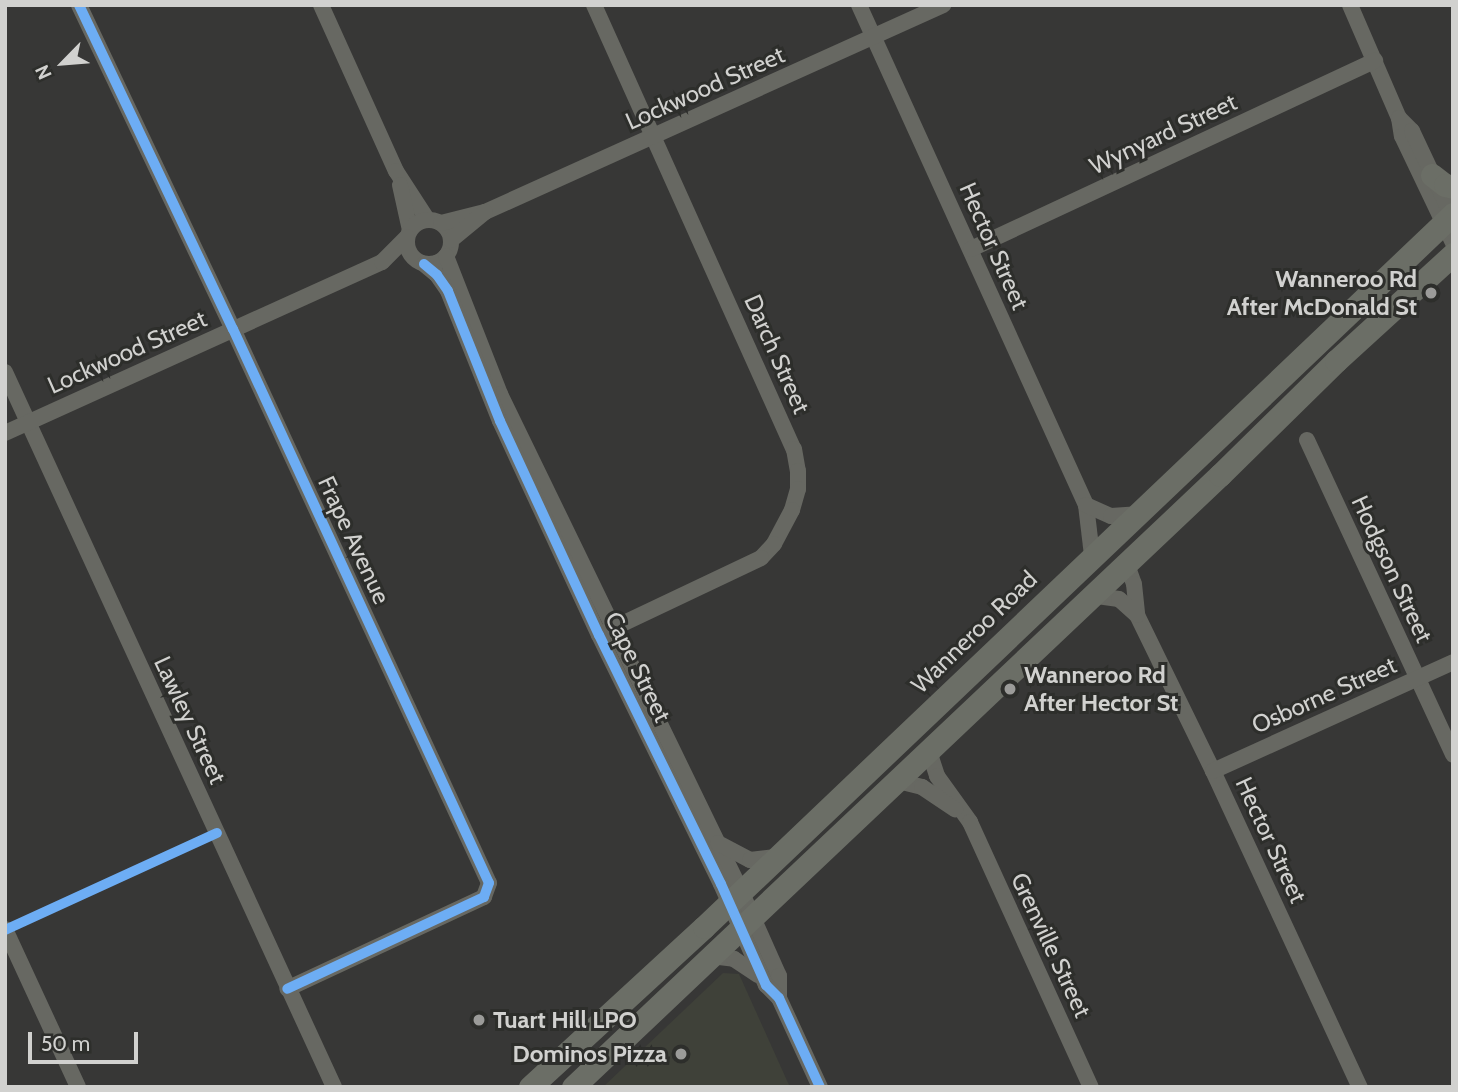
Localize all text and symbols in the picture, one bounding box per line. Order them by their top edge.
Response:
north arrow [28,28,98,98]
street label: Lockwood Street [621,40,789,136]
text: N [30,61,57,83]
street label: Wynyard Street [1085,87,1241,181]
street label: Hector Street [953,178,1035,314]
place label: Wanneroo Rd After McDonald St [1227,265,1417,321]
marker: Wanneroo Rd After McDonald St [1423,285,1439,301]
street label: Darch Street [738,290,816,418]
street label: Lockwood Street [43,304,211,400]
street label: Frape Avenue [312,472,396,608]
street label: Hodgson Street [1345,491,1439,647]
street label: Wanneroo Road [905,565,1043,699]
street label: Cape Street [599,607,677,727]
street label: Osborne Street [1247,650,1401,740]
street label: Lawley Street [148,652,232,788]
place label: Wanneroo Rd After Hector St [1024,661,1178,717]
marker: Wanneroo Rd After Hector St [1002,681,1018,697]
street label: Hector Street [1229,772,1313,908]
street label: Grenville Street [1005,868,1097,1022]
place label: Tuart Hill LPO [493,1006,637,1034]
marker: Tuart Hill LPO [471,1012,487,1028]
scale bar [32,1018,142,1062]
text: 50 m [41,1031,90,1056]
place label: Dominos Pizza [513,1040,667,1068]
marker: Dominos Pizza [673,1046,689,1062]

